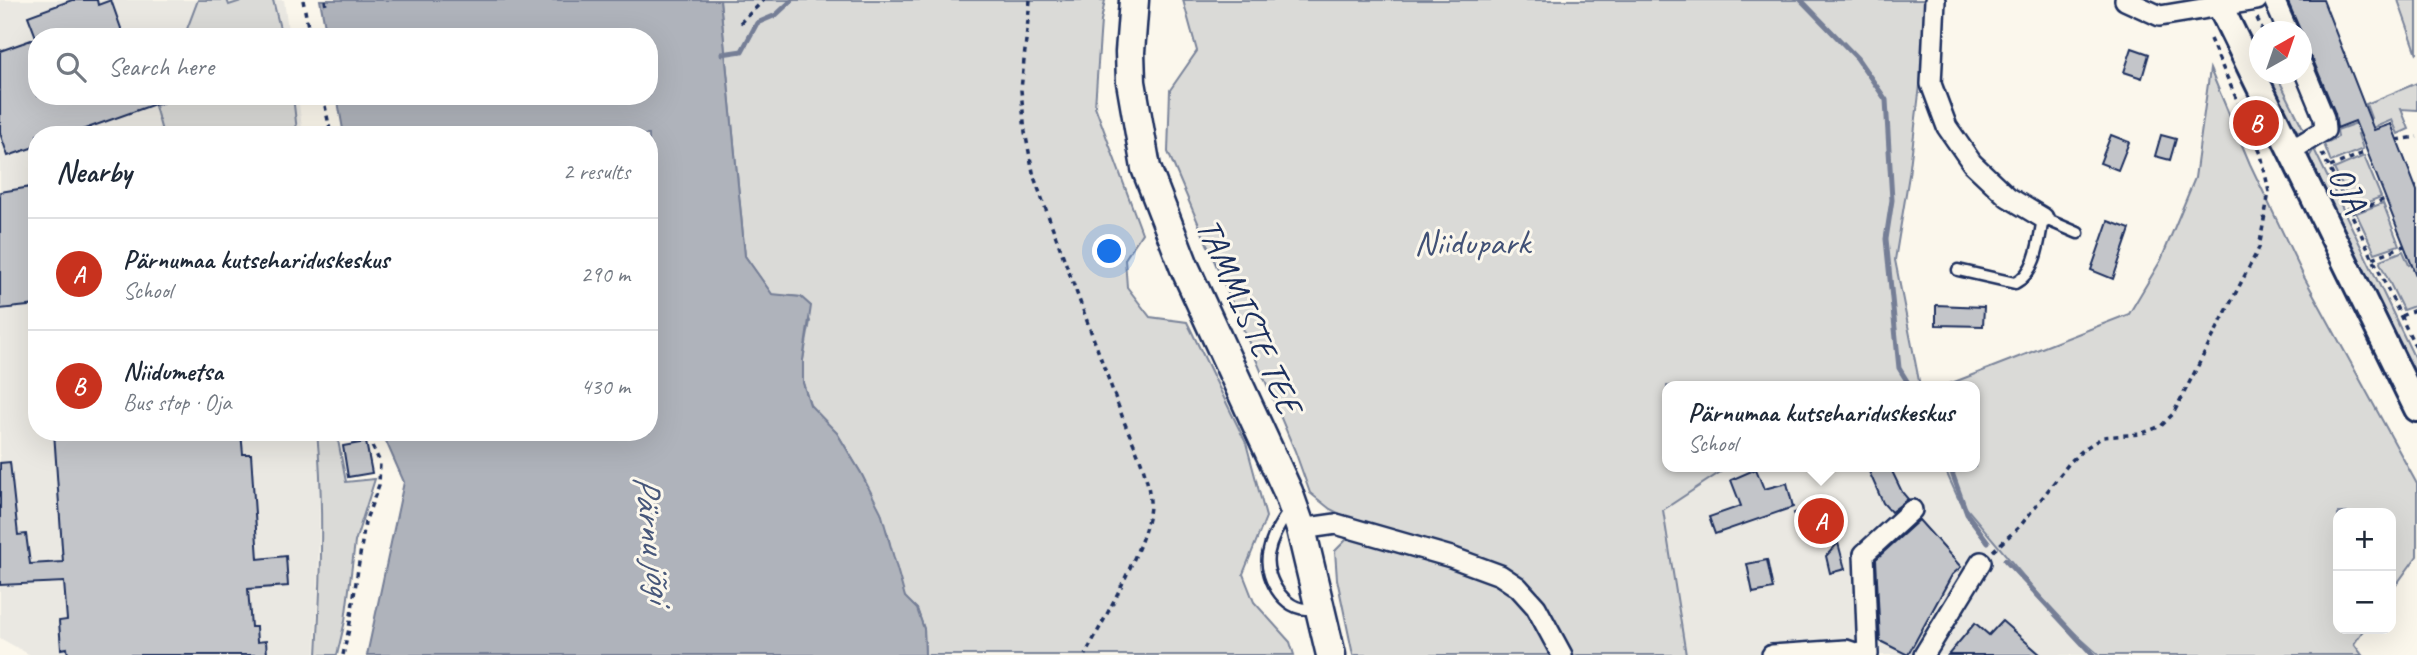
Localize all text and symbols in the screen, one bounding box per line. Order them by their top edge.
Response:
north arrow [2249,21,2312,84]
search box [28,28,658,105]
icon: search [52,48,90,86]
text: Search here [108,50,214,83]
pin: B [2233,97,2279,149]
text: Nearby [56,153,132,191]
text: 2 results [563,157,630,186]
street label: OJA [2318,159,2379,221]
street label: TAMMISTE TEE [1186,211,1314,425]
park label: Niidupark [1414,220,1533,265]
your location [1092,234,1126,268]
text: Pärnumaa kutsehariduskeskus [123,243,389,276]
text: A [73,260,85,289]
text: 290 m [581,260,630,289]
text: School [123,276,172,305]
text: Niidumetsa [123,355,223,388]
text: B [73,372,85,401]
text: 430 m [581,372,630,401]
popup [1662,381,1980,472]
text: Bus stop · Oja [123,388,231,417]
text: Pärnumaa kutsehariduskeskus [1688,396,1954,429]
text: School [1688,429,1737,458]
water label: Pärnu jõgi [623,472,686,613]
pin: A [1798,495,1844,547]
map controls [2333,508,2396,634]
button: + [2333,508,2396,571]
button: − [2333,571,2396,634]

